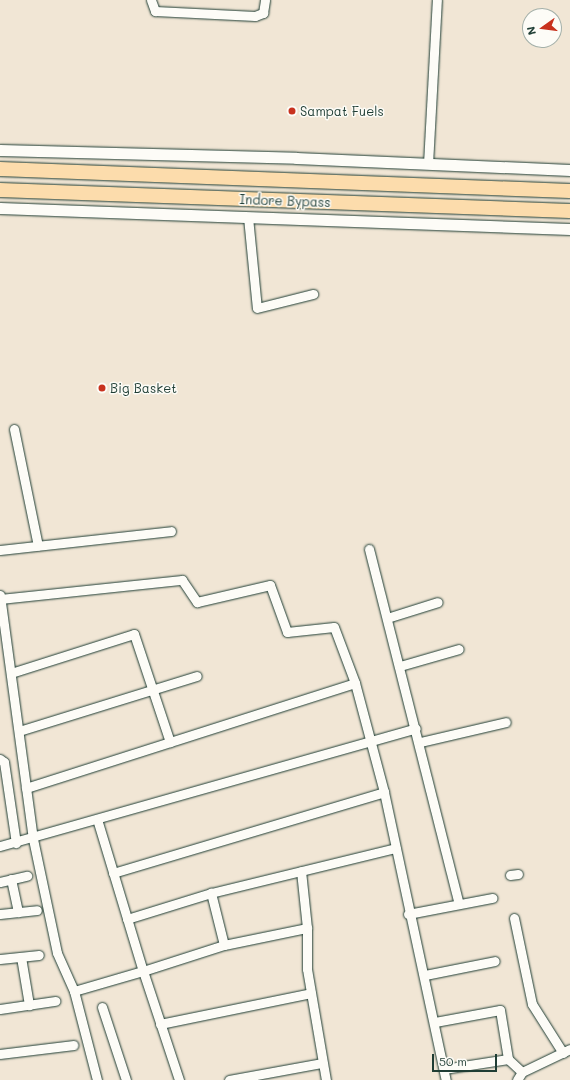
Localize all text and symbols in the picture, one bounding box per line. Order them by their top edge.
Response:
north arrow [522,8,562,48]
text: N [523,25,539,37]
place label: Sampat Fuels [300,103,384,119]
marker: Sampat Fuels [287,106,297,116]
street label: Indore Bypass [239,192,331,210]
place label: Big Basket [110,380,177,396]
marker: Big Basket [97,383,107,393]
scale bar [434,1046,499,1072]
text: 50 m [439,1053,467,1069]

